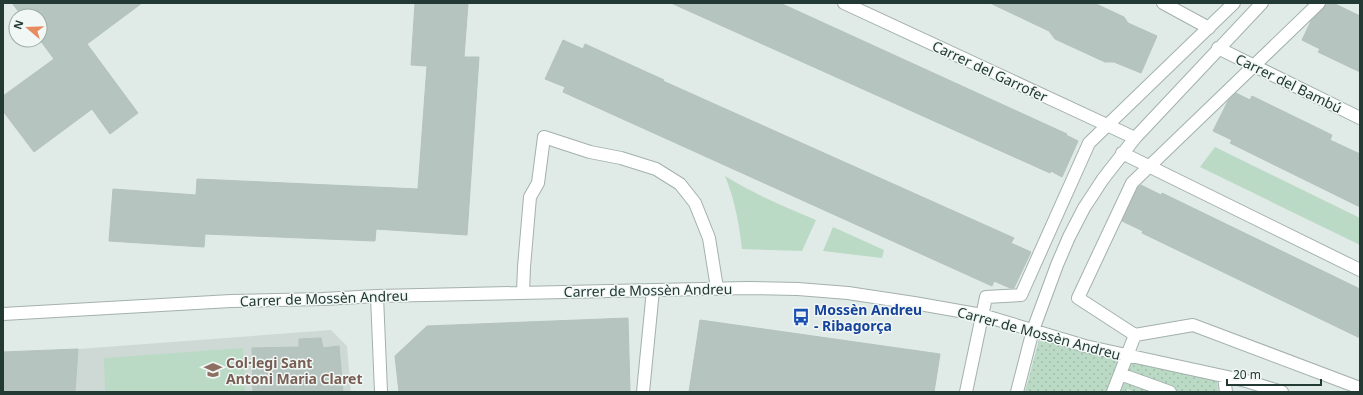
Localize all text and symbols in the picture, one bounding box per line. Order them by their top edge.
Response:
north arrow [8,8,48,48]
text: N [10,18,27,31]
street label: Carrer del Garrofer [929,36,1051,106]
street label: Carrer del Bambú [1233,49,1345,117]
street label: Carrer de Mossèn Andreu [564,279,732,301]
street label: Carrer de Mossèn Andreu [239,286,409,310]
place label: Mossèn Andreu - Ribagorça [814,300,922,335]
street label: Carrer de Mossèn Andreu [955,302,1123,364]
bus stop icon: Mossèn Andreu - Ribagorça [791,307,811,327]
place label: Col·legi Sant Antoni Maria Claret [226,353,363,388]
school or university icon: Col·legi Sant Antoni Maria Claret [203,360,223,380]
scale bar [1227,361,1321,387]
text: 20 m [1233,366,1261,383]

